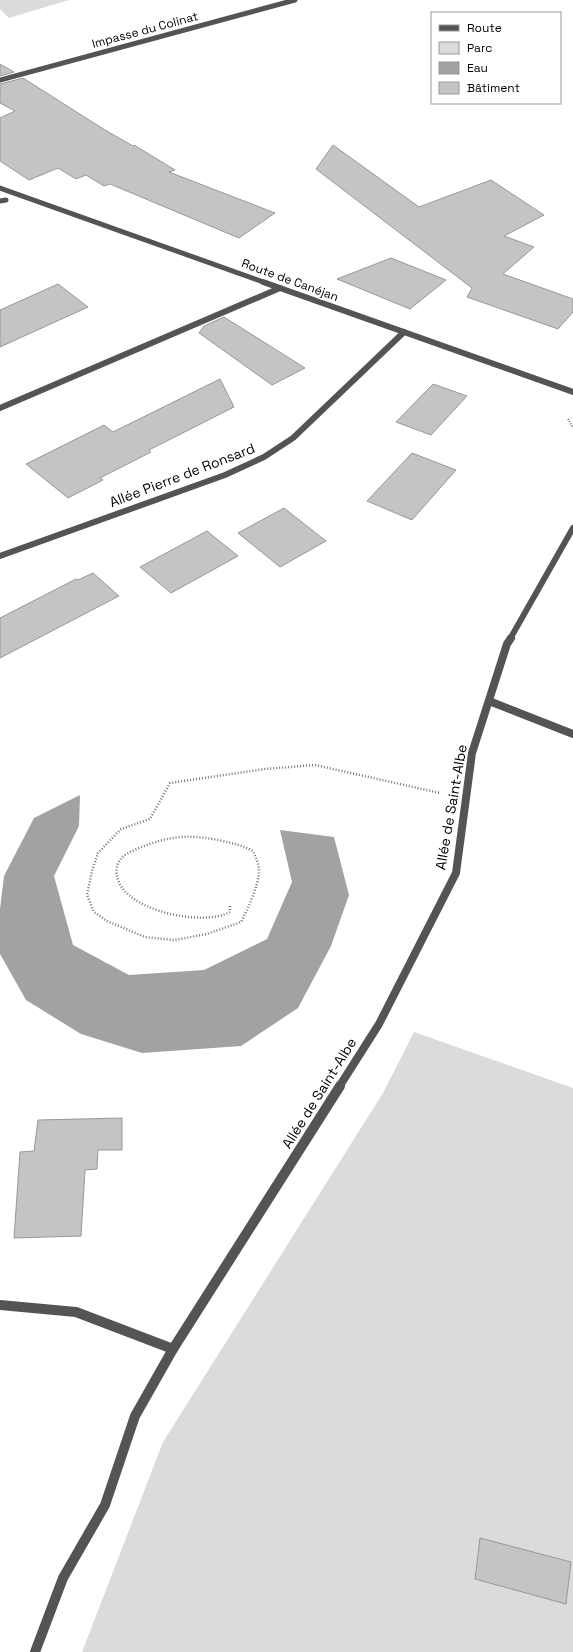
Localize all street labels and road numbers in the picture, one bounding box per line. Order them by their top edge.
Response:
street label: Impasse du Colinat [90,8,200,52]
street label: Route de Canéjan [239,255,341,305]
street label: Allée Pierre de Ronsard [107,439,257,511]
street label: Allée de Saint-Albe [431,743,471,871]
street label: Allée de Saint-Albe [278,1034,360,1152]

